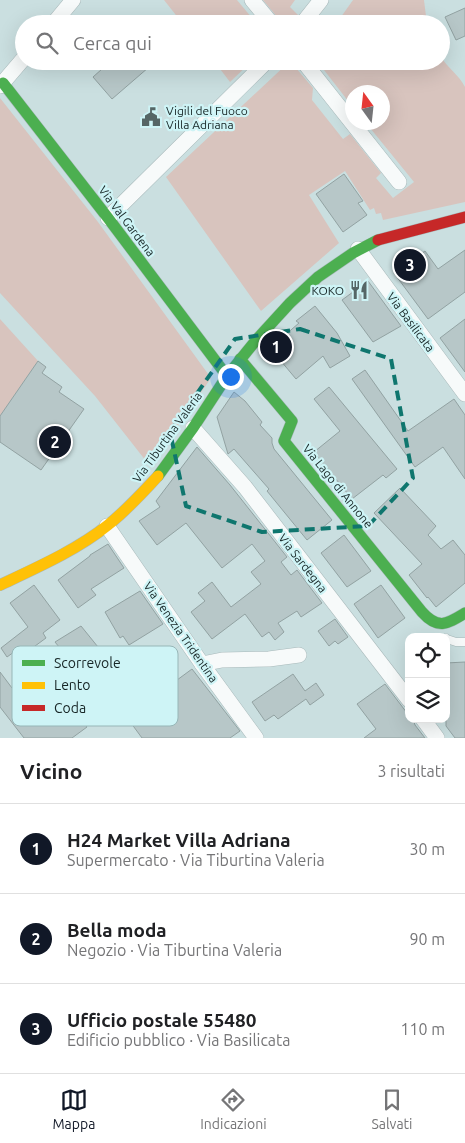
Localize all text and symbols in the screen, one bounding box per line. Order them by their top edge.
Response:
search box [15,15,450,70]
icon: search [33,29,61,57]
text: Cerca qui [73,32,152,54]
north arrow [345,85,390,130]
place label: Vigili del Fuoco Villa Adriana [166,104,248,131]
public building icon: Vigili del Fuoco Villa Adriana [140,106,162,128]
street label: Via Val Gardena [96,183,158,259]
pin: 3 [394,246,426,284]
restaurant icon: KOKO [348,279,370,301]
place label: KOKO [311,284,344,297]
street label: Via Basilicata [385,290,437,354]
pin: 1 [260,328,292,366]
your location [218,364,244,390]
street label: Via Tiburtina Valeria [130,389,204,485]
pin: 2 [39,423,71,461]
street label: Via Lago di Annone [300,442,376,530]
street label: Via Sardegna [276,531,330,595]
street label: Via Venezia Tridentina [141,579,221,685]
map controls [405,633,450,723]
button: locate [405,633,450,678]
legend [12,646,178,726]
text: Scorrevole [54,655,121,671]
text: Lento [54,677,91,693]
button: layers [405,678,450,723]
text: Coda [54,700,86,716]
text: Vicino [20,759,82,783]
text: 3 risultati [377,762,445,780]
text: H24 Market Villa Adriana [67,829,291,851]
text: 1 [31,840,41,858]
text: 30 m [409,840,445,858]
text: Supermercato · Via Tiburtina Valeria [67,851,325,869]
text: Bella moda [67,919,167,941]
text: 2 [31,930,41,948]
text: 90 m [409,930,445,948]
text: Negozio · Via Tiburtina Valeria [67,941,282,959]
text: Ufficio postale 55480 [67,1009,257,1031]
text: 3 [31,1020,41,1038]
text: 110 m [400,1020,445,1038]
text: Edificio pubblico · Via Basilicata [67,1031,291,1049]
tab: Mappa [52,1086,95,1132]
tab: Indicazioni [200,1086,267,1132]
tab: Salvati [371,1086,413,1132]

